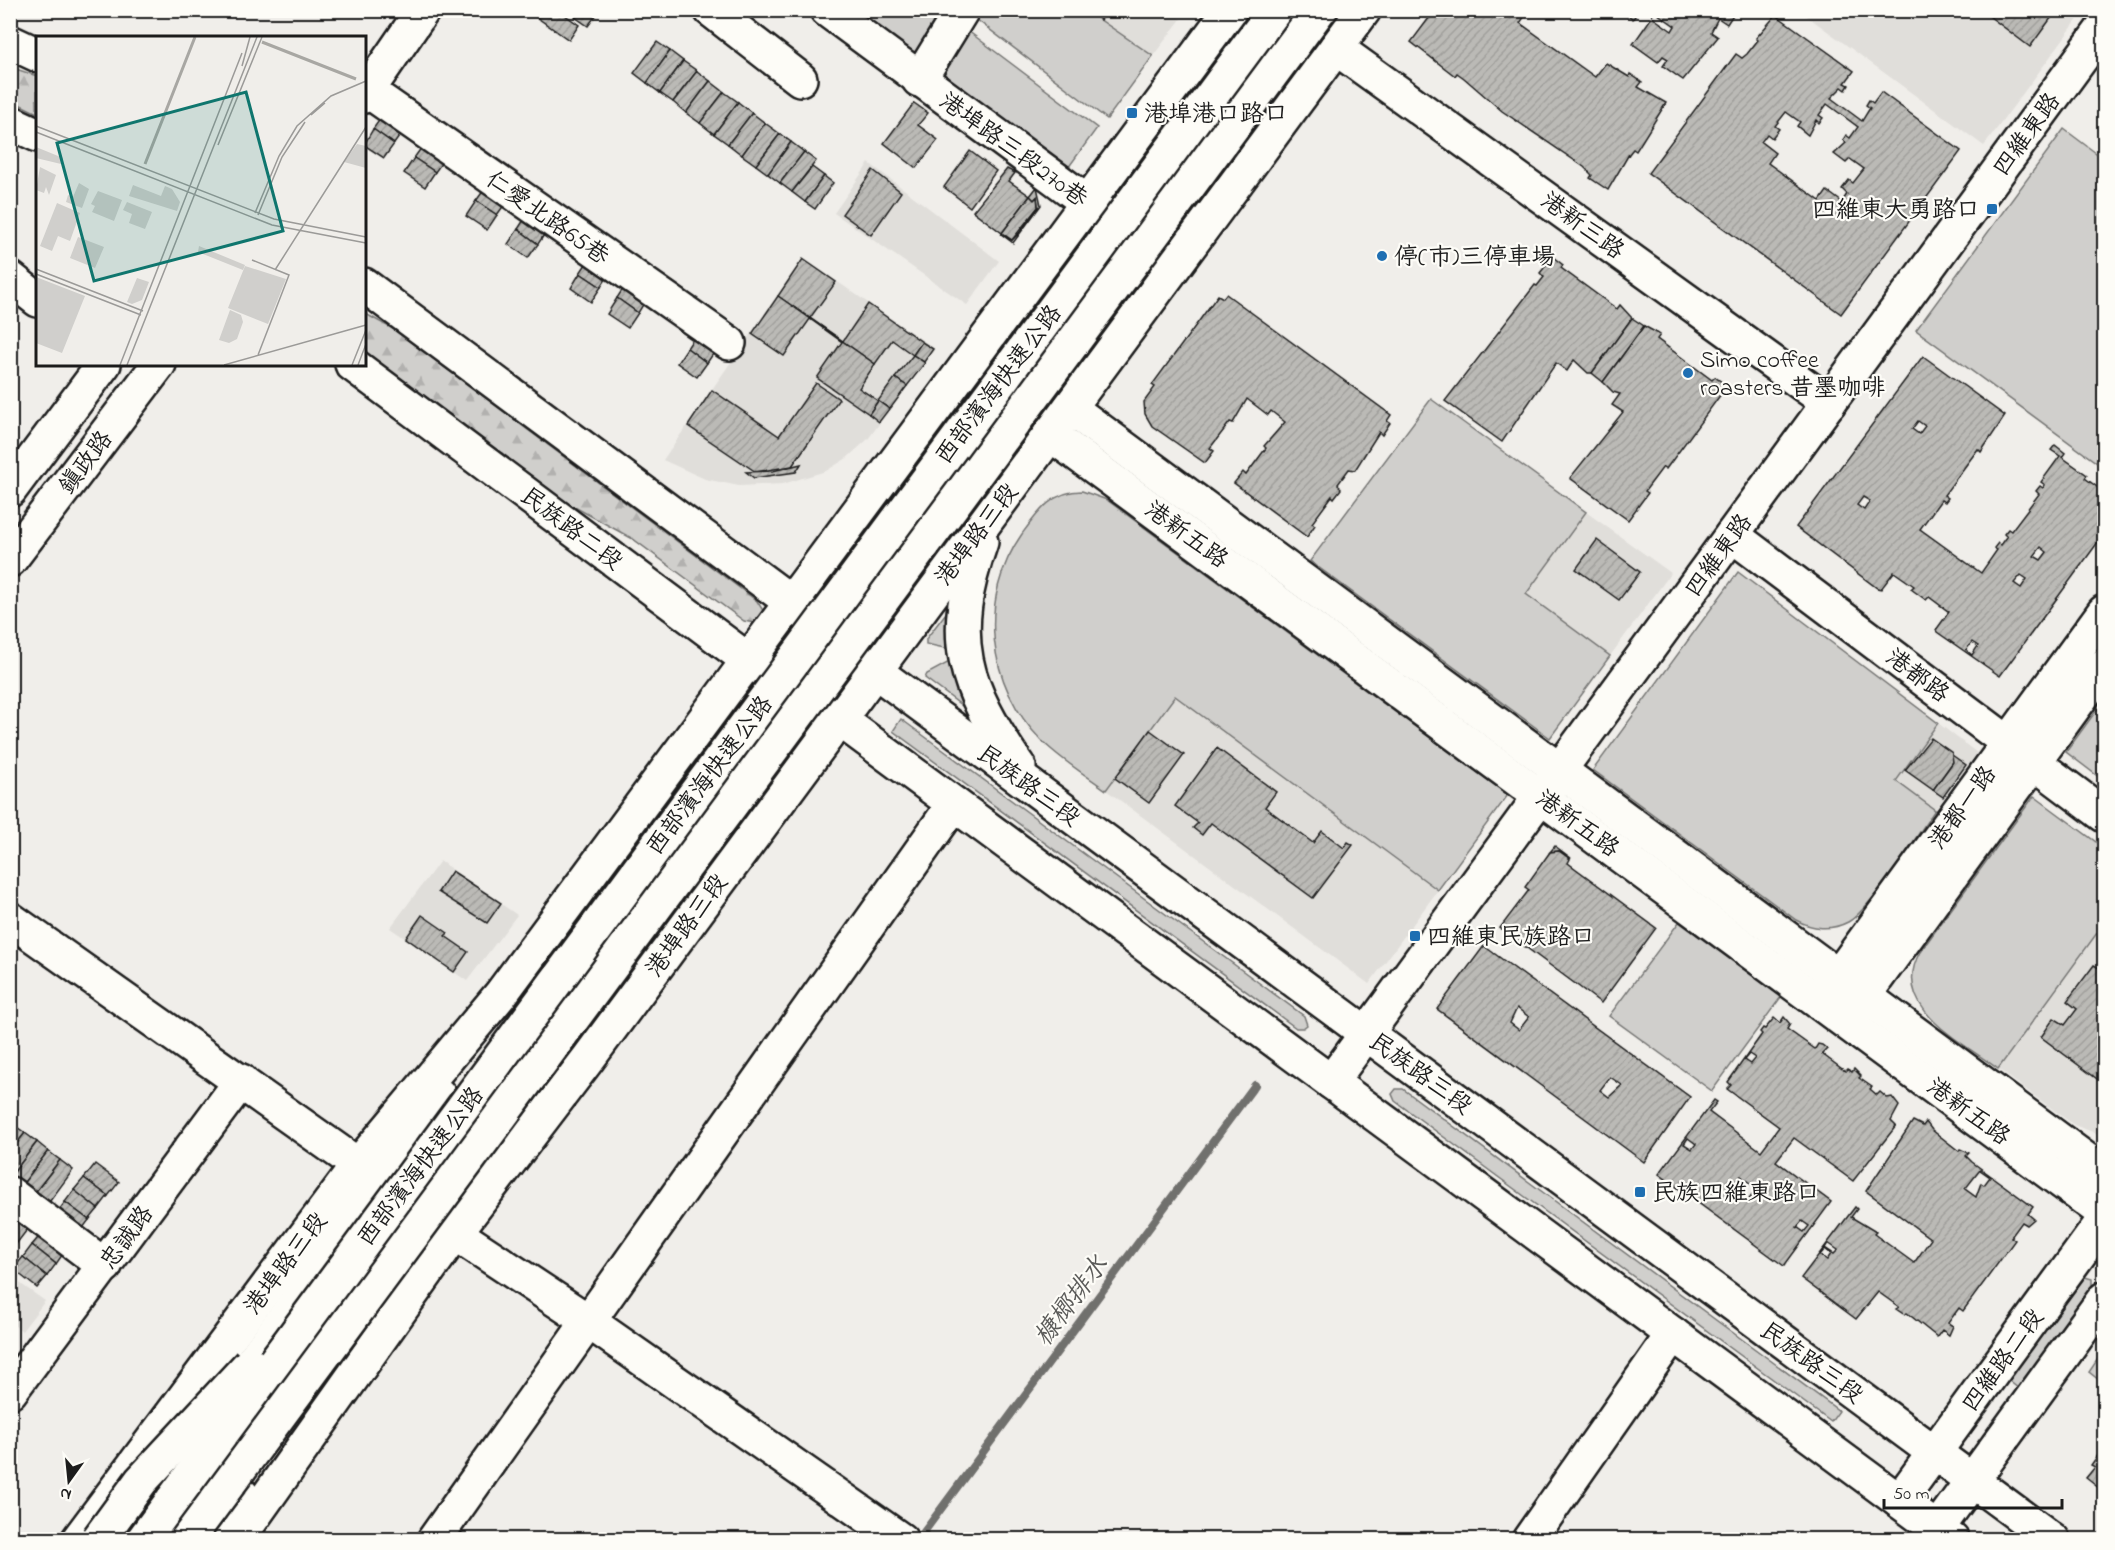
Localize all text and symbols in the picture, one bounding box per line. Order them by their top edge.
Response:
inset map [36,36,366,366]
street label: 港埠路三段270巷 [931,85,1094,217]
street label: 四維東路 [1986,86,2070,185]
place label: 港埠港口路口 [1144,98,1288,133]
marker: 港埠港口路口 [1125,106,1139,120]
street label: 仁愛北路65巷 [477,163,616,275]
street label: 港新三路 [1532,185,1631,269]
place label: 四維東大勇路口 [1812,194,1980,229]
marker: 四維東大勇路口 [1985,202,1999,216]
place label: 停(市)三停車場 [1394,241,1555,276]
marker: 停(市)三停車場 [1375,249,1389,263]
street label: 西部濱海快速公路 [928,298,1072,473]
place label: Simo coffee roasters 昔墨咖啡 [1700,344,1886,407]
marker: Simo coffee roasters 昔墨咖啡 [1681,366,1695,380]
street label: 鎮政路 [51,424,123,503]
street label: 港埠路三段 [928,477,1028,594]
street label: 民族路二段 [512,480,629,580]
street label: 港新五路 [1136,494,1235,578]
street label: 四維東路 [1678,507,1762,606]
street label: 港都路 [1877,641,1956,713]
street label: 西部濱海快速公路 [639,689,783,864]
street label: 民族路三段 [969,738,1086,836]
street label: 港都一路 [1922,759,2006,858]
street label: 港新五路 [1527,783,1626,867]
street label: 港埠路三段 [639,868,737,985]
place label: 四維東民族路口 [1427,921,1595,956]
marker: 四維東民族路口 [1408,929,1422,943]
street label: 民族路三段 [1361,1026,1478,1124]
street label: 港新五路 [1918,1071,2017,1155]
street label: 西部濱海快速公路 [350,1080,494,1255]
place label: 民族四維東路口 [1652,1177,1820,1212]
marker: 民族四維東路口 [1633,1185,1647,1199]
street label: 忠誠路 [93,1199,163,1278]
street label: 港埠路三段 [237,1206,337,1323]
water label: 槺榔排水 [1026,1248,1119,1355]
street label: 四維路二段 [1955,1303,2053,1420]
street label: 民族路三段 [1752,1315,1869,1413]
north arrow [39,1451,99,1511]
scale bar [1884,1472,2062,1510]
text: N [57,1481,74,1507]
text: 50 m [1893,1482,1930,1508]

